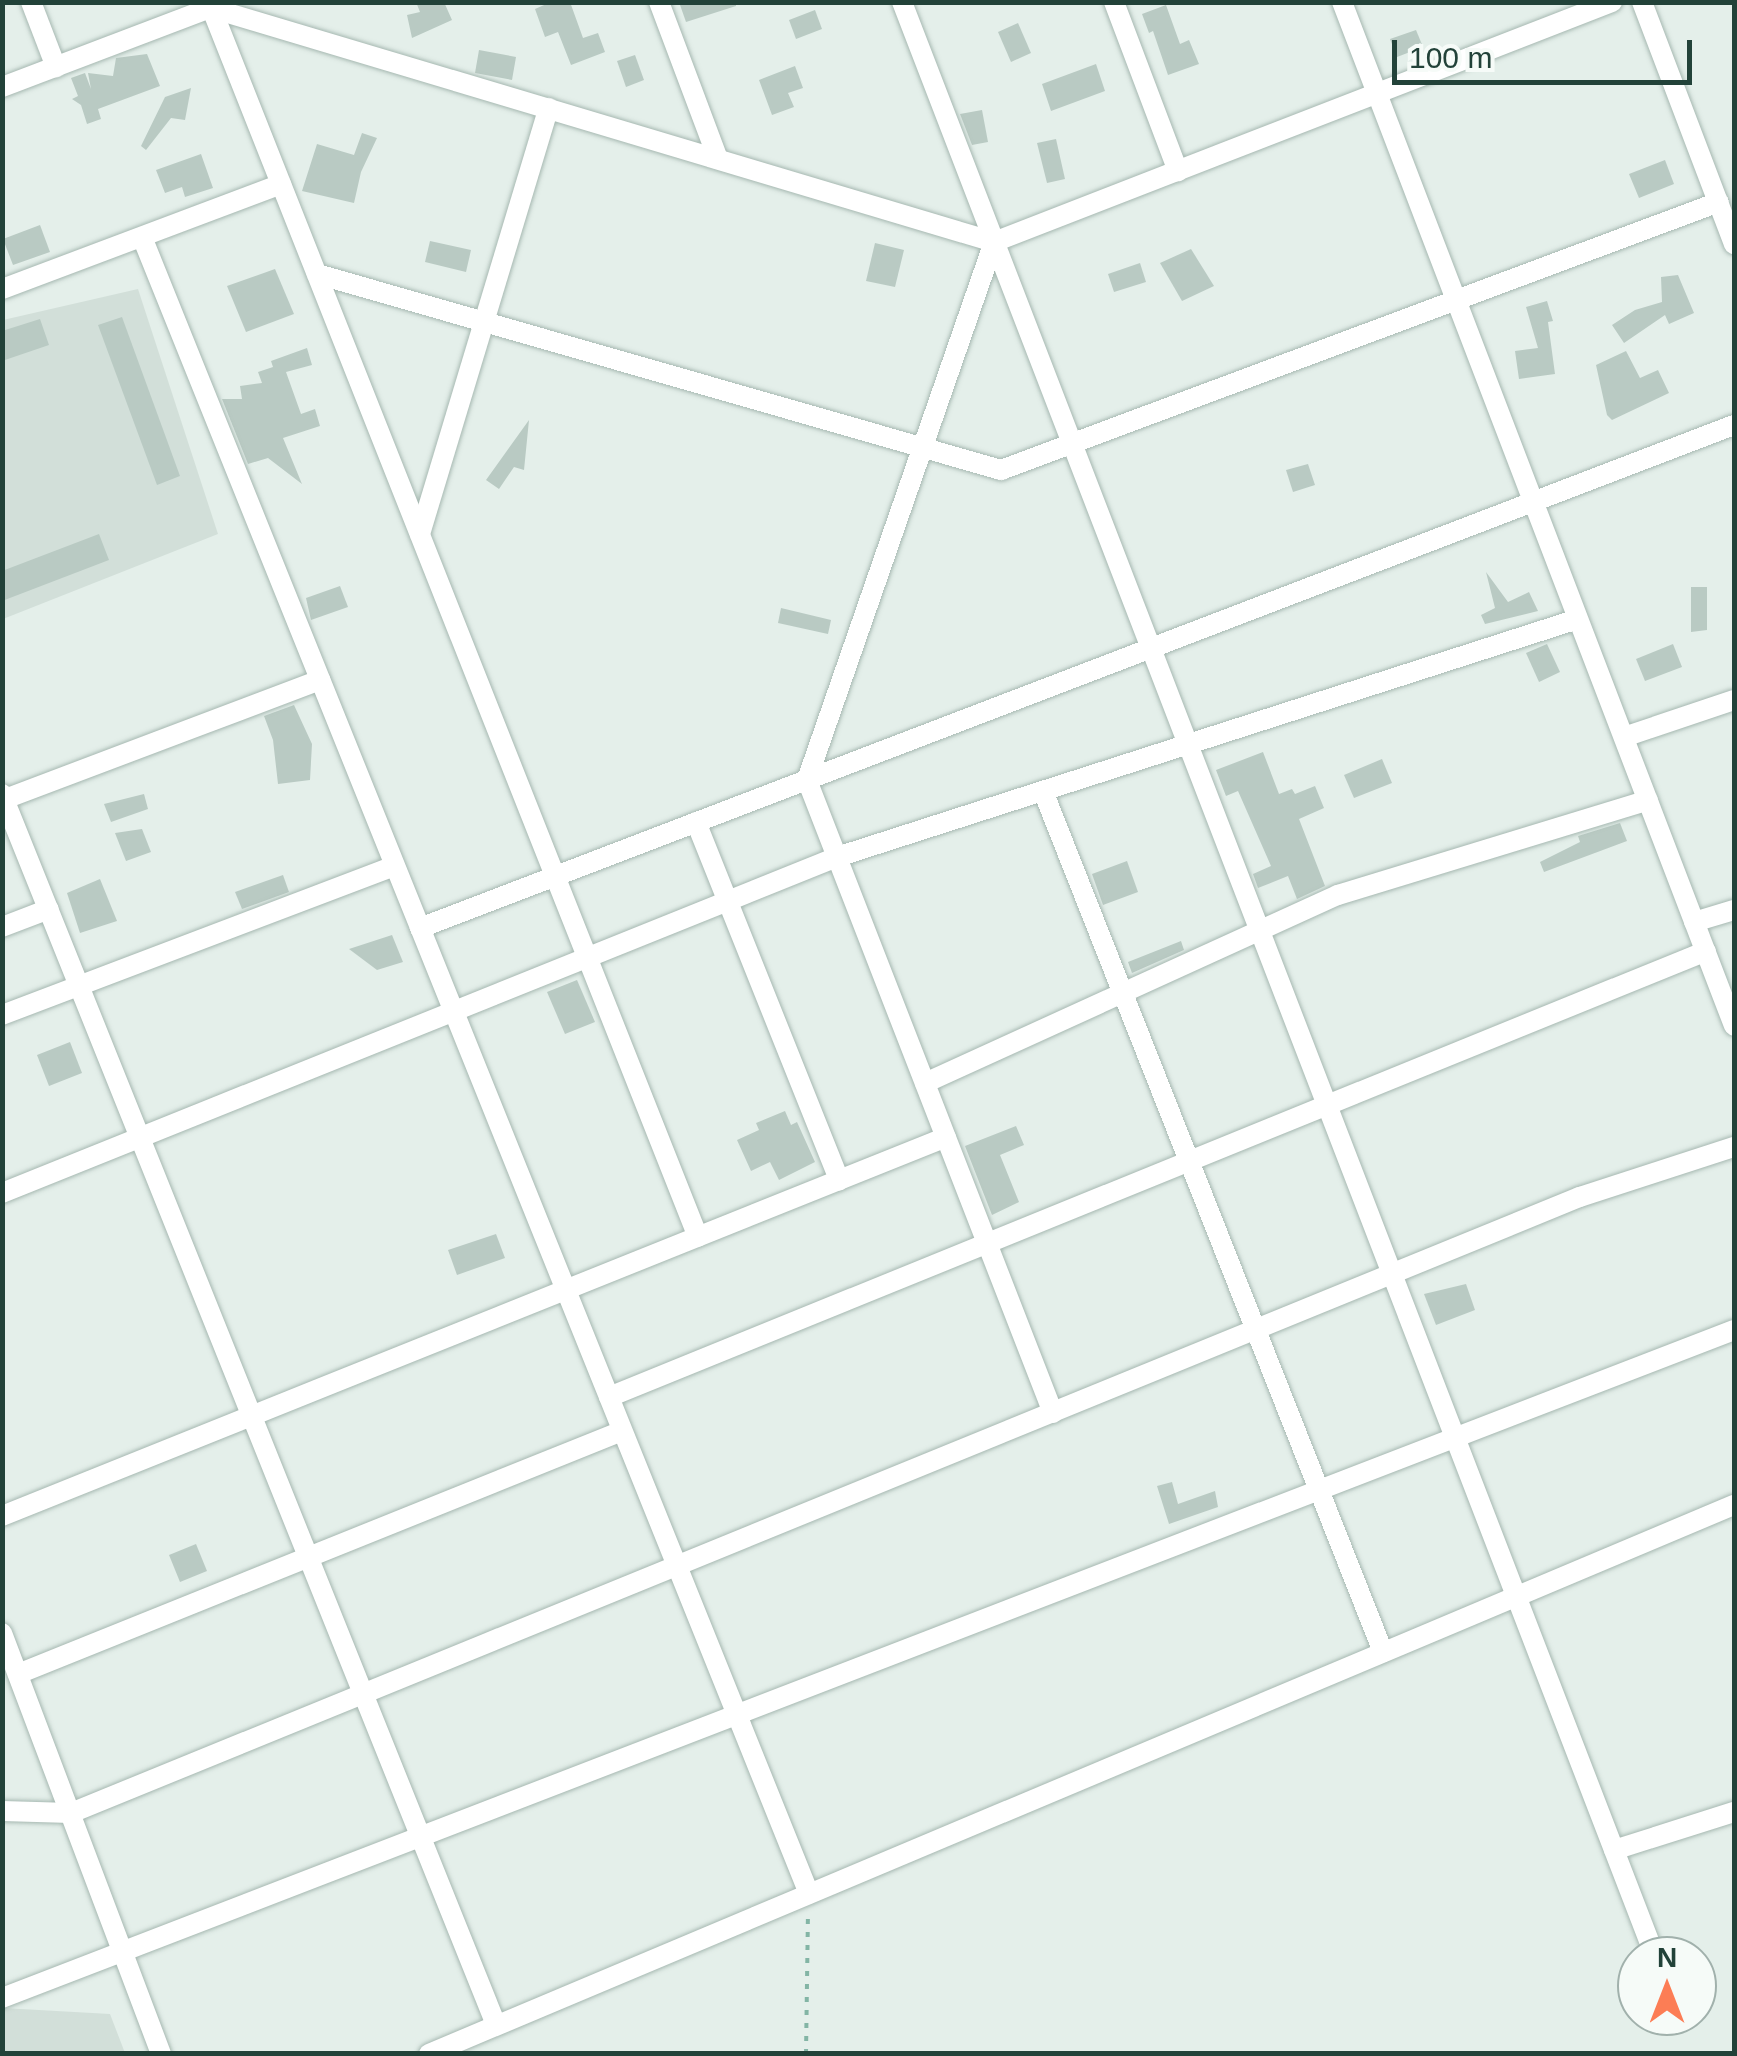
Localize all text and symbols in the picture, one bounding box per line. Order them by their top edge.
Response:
scale bar [1397,20,1697,82]
text: 100 m [1409,41,1492,74]
north arrow [1617,1936,1717,2036]
text: N [1657,1942,1677,1973]

